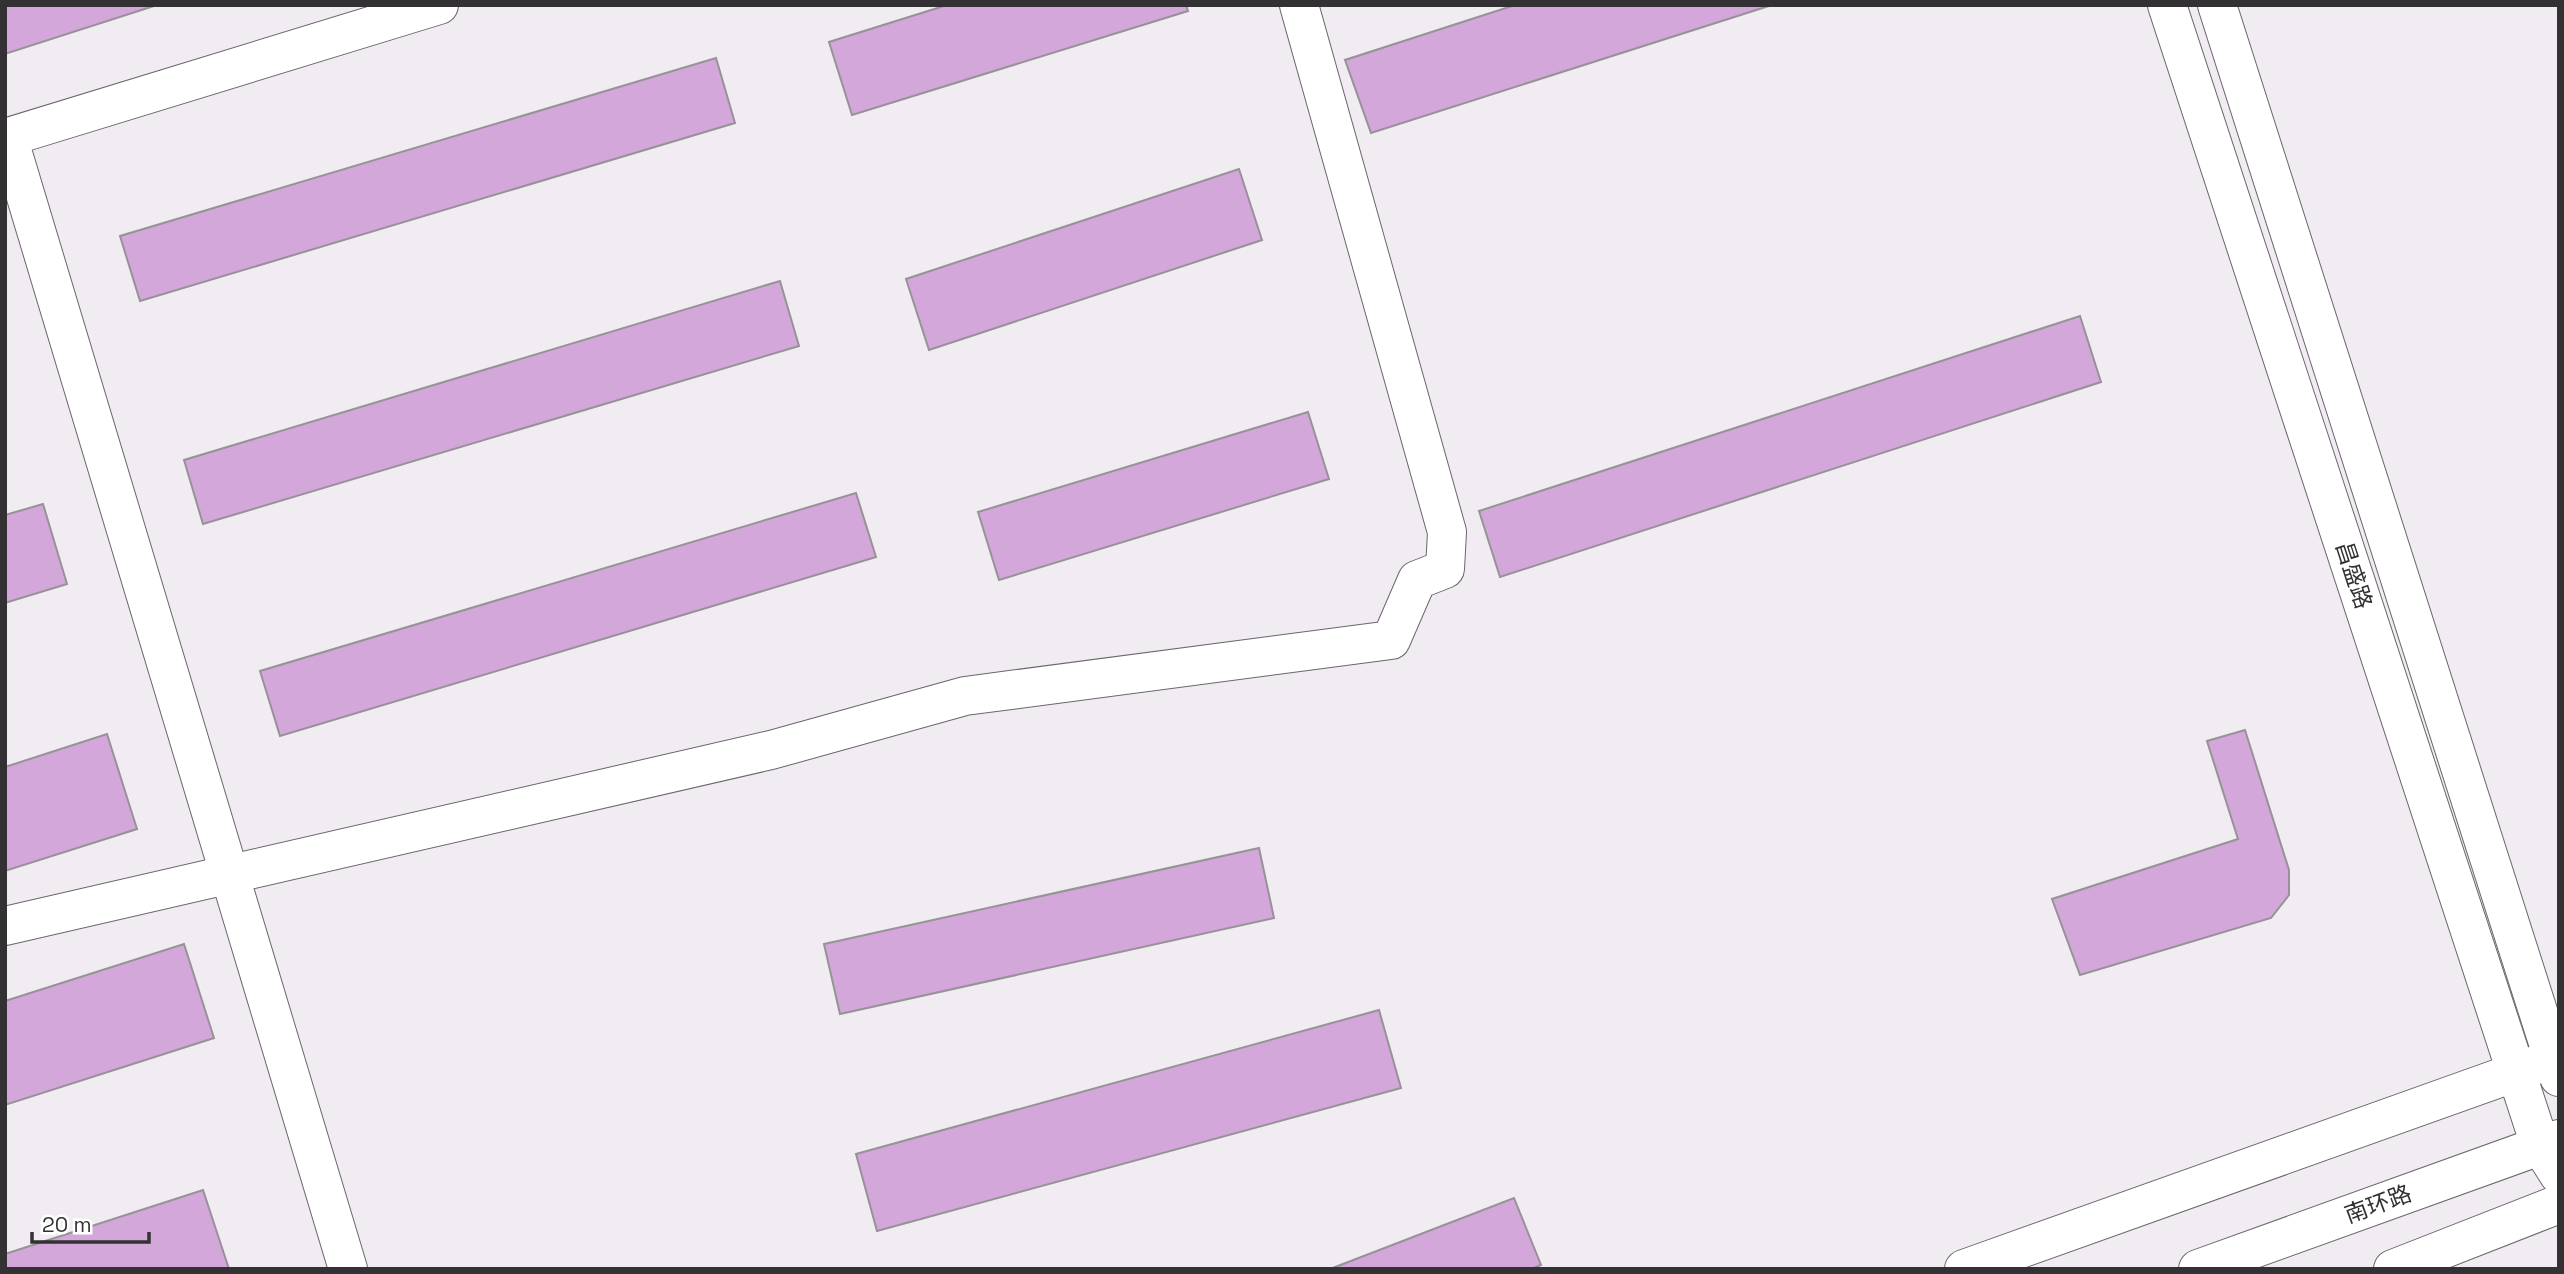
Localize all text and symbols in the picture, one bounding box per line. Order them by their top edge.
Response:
street label: 昌盛路 [2329,538,2379,612]
street label: 南环路 [2340,1178,2416,1230]
scale bar [32,1200,149,1244]
text: 20 m [42,1211,92,1238]

